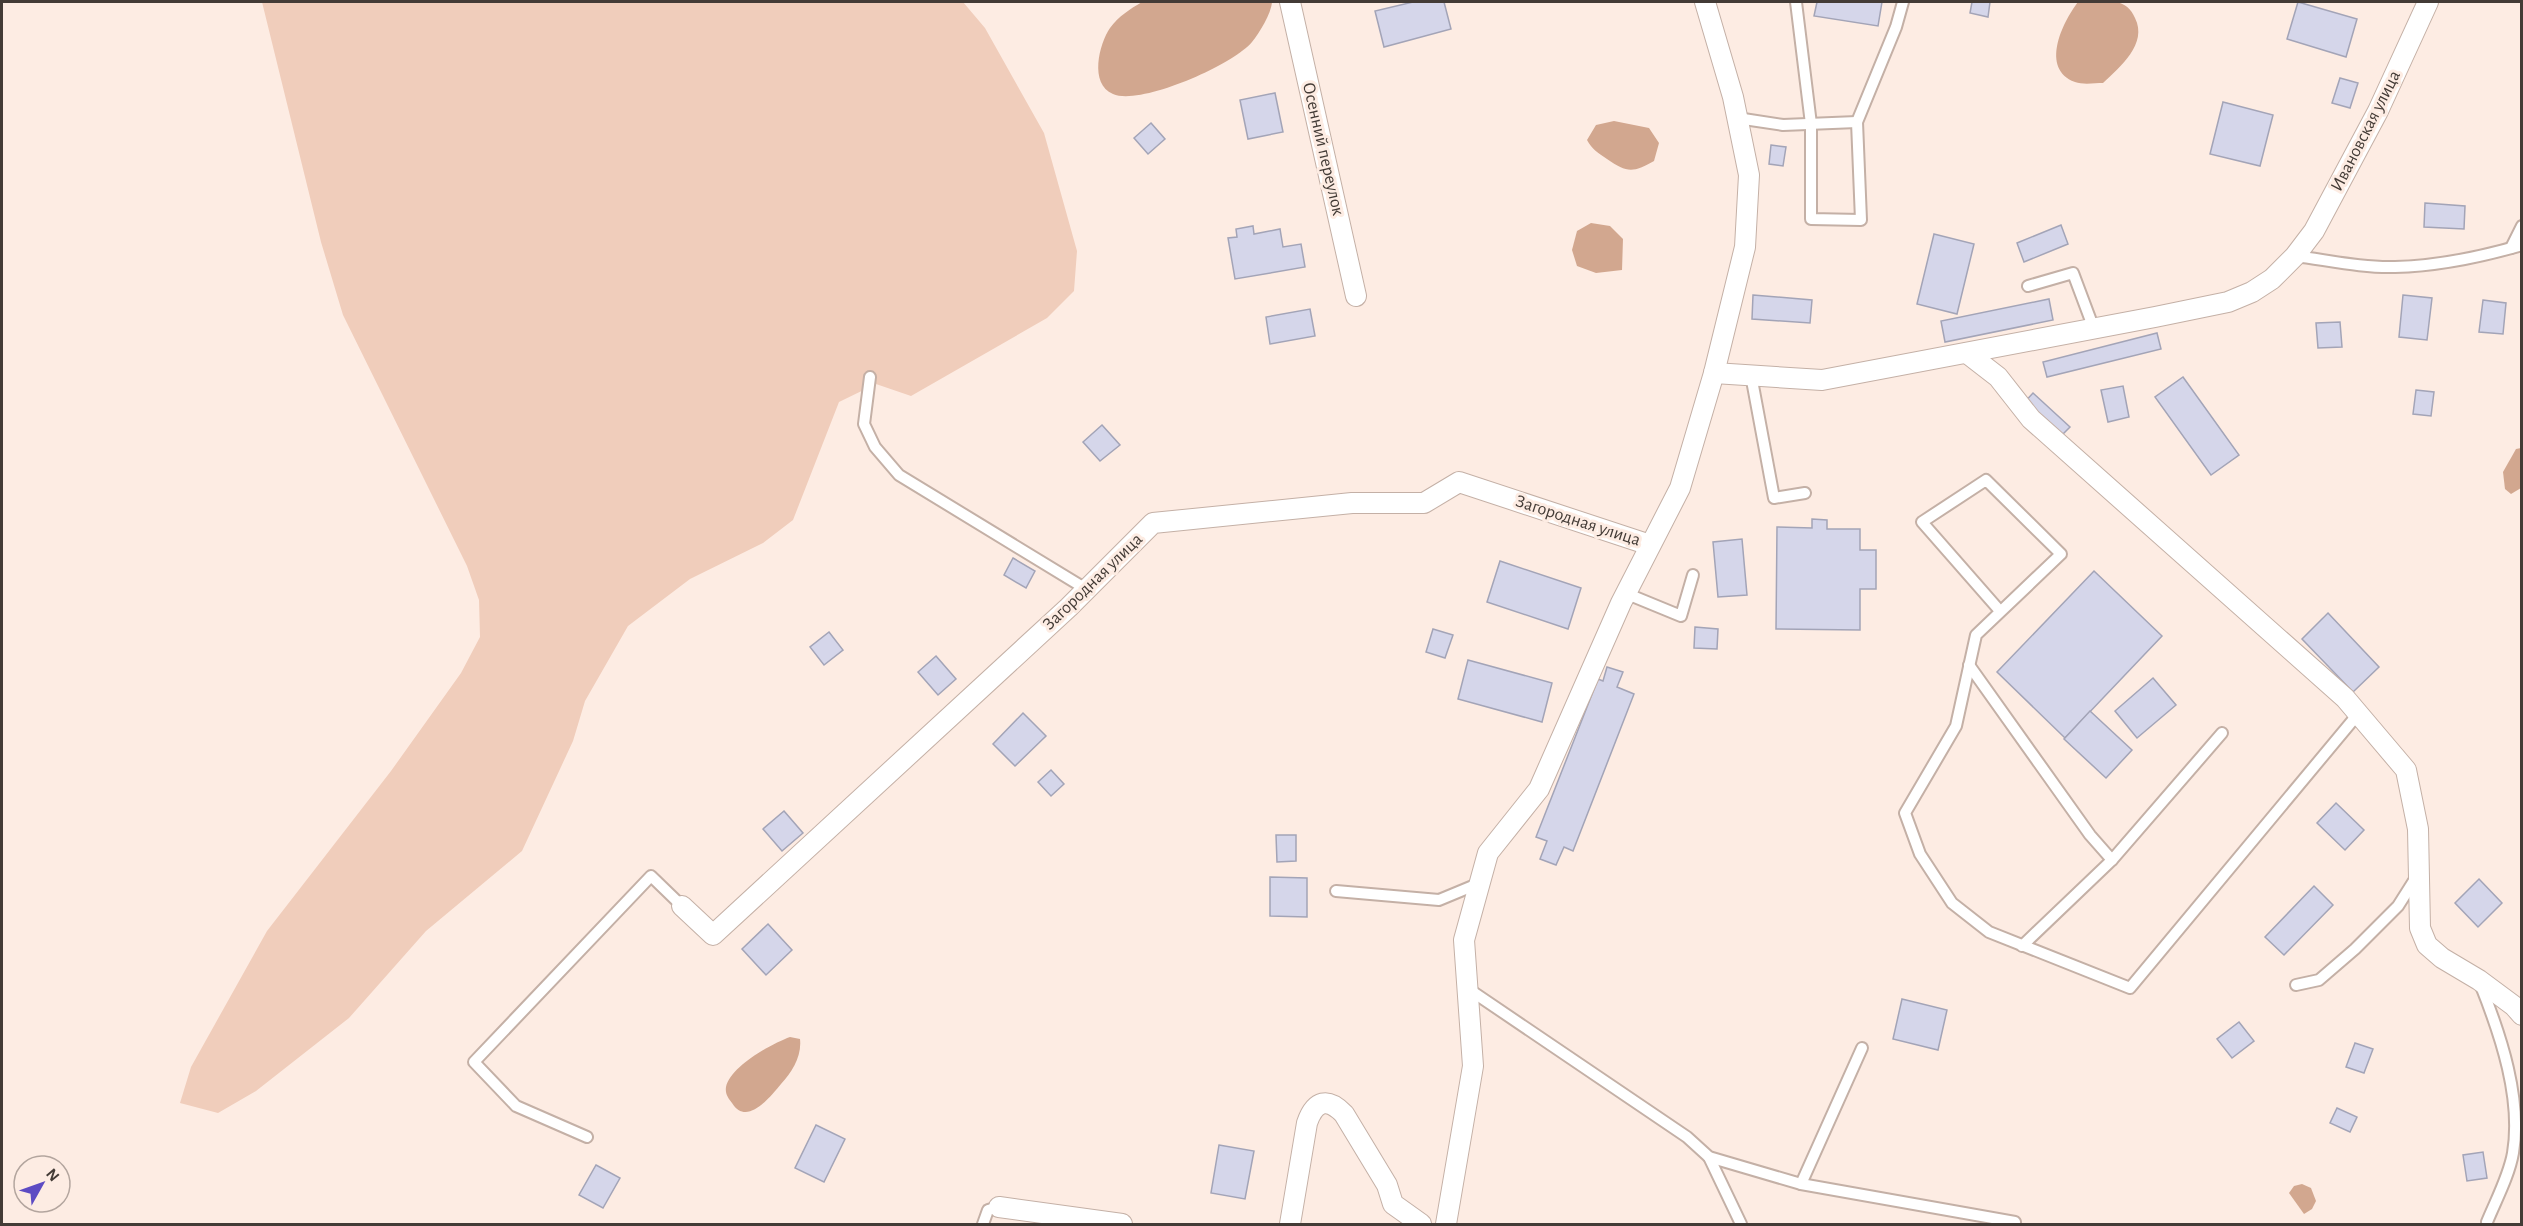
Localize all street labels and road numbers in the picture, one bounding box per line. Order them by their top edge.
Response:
street label: Ивановская улица [2328,68,2404,194]
street label: Осенний переулок [1299,81,1347,218]
street label: Загородная улица [1513,492,1643,550]
street label: Загородная улица [1040,530,1146,634]

